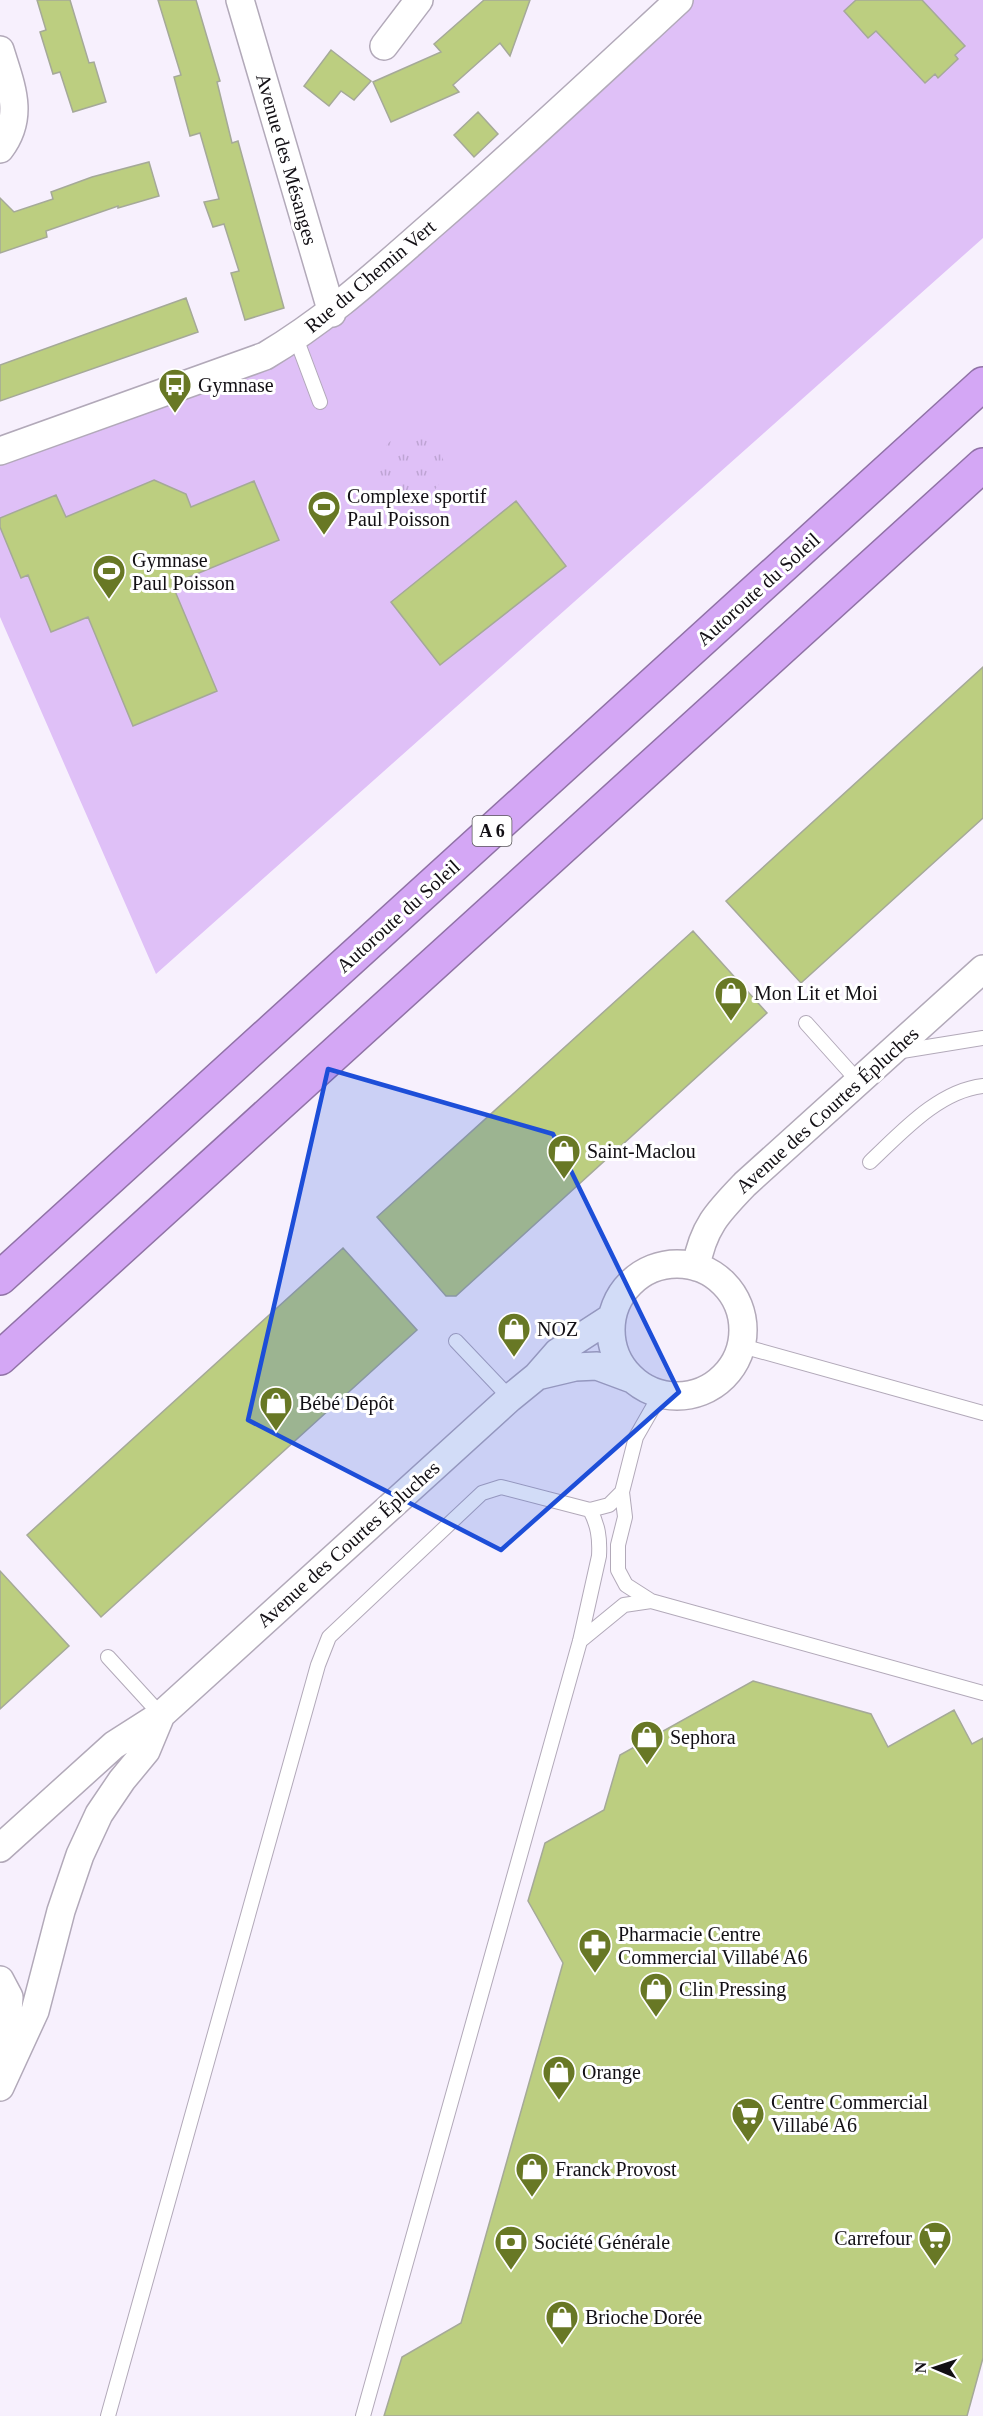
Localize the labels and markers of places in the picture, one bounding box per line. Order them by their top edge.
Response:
bus stop icon: Gymnase [157,367,193,414]
place label: Gymnase [198,374,274,397]
place label: Complexe sportif Paul Poisson [347,485,487,530]
sports icon: Complexe sportif Paul Poisson [306,489,342,536]
place label: Gymnase Paul Poisson [132,549,235,594]
sports icon: Gymnase Paul Poisson [91,553,127,600]
shop icon: Mon Lit et Moi [713,975,749,1022]
place label: Mon Lit et Moi [754,982,878,1004]
shop icon: Saint-Maclou [546,1133,582,1180]
place label: Saint-Maclou [587,1140,696,1162]
shop icon: NOZ [496,1311,532,1358]
place label: NOZ [537,1318,578,1340]
shop icon: Bébé Dépôt [258,1385,294,1432]
place label: Bébé Dépôt [299,1392,394,1415]
shop icon: Sephora [629,1719,665,1766]
place label: Sephora [670,1726,736,1749]
place label: Pharmacie Centre Commercial Villabé A6 [618,1923,808,1968]
pharmacy icon: Pharmacie Centre Commercial Villabé A6 [577,1927,613,1974]
shop icon: Clin Pressing [638,1971,674,2018]
place label: Clin Pressing [679,1978,786,2001]
shop icon: Orange [541,2054,577,2101]
place label: Orange [582,2061,641,2084]
place label: Centre Commercial Villabé A6 [771,2091,929,2136]
supermarket icon: Centre Commercial Villabé A6 [730,2096,766,2143]
shop icon: Franck Provost [514,2151,550,2198]
place label: Franck Provost [555,2158,677,2180]
supermarket icon: Carrefour [917,2220,953,2267]
bank icon: Société Générale [493,2224,529,2271]
place label: Carrefour [834,2227,912,2249]
place label: Société Générale [534,2231,670,2253]
shop icon: Brioche Dorée [544,2299,580,2346]
place label: Brioche Dorée [585,2306,702,2328]

